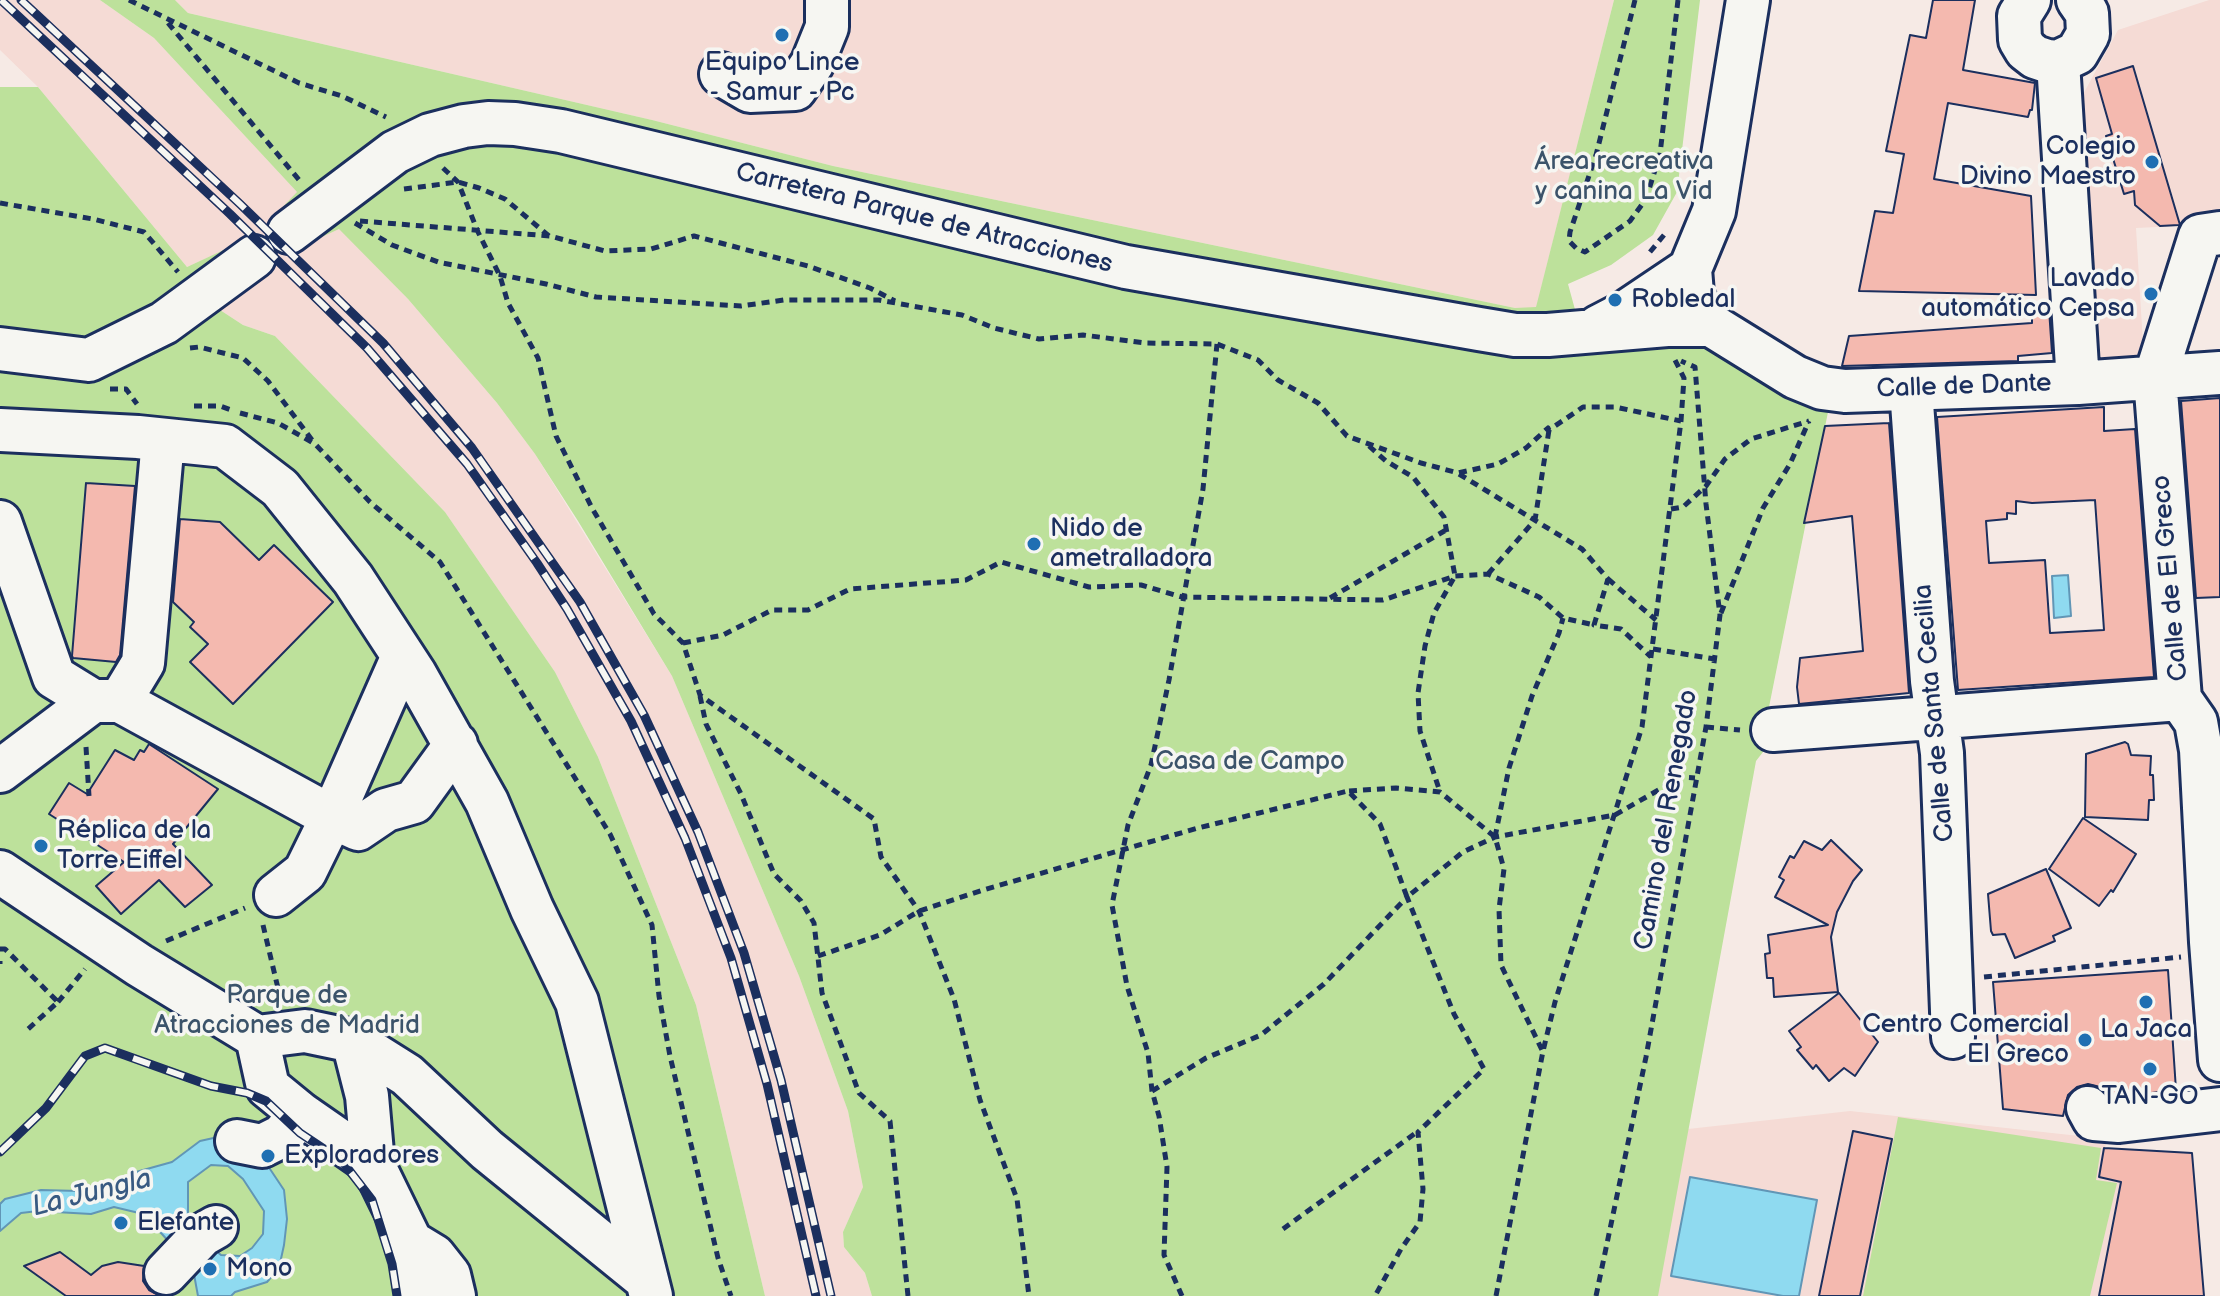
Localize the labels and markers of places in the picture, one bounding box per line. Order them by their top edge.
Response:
marker: Equipo Lince - Samur - Pc [773,26,791,44]
place label: Equipo Lince - Samur - Pc [705,47,859,108]
place label: Colegio Divino Maestro [1960,131,2136,192]
marker: Colegio Divino Maestro [2143,153,2161,171]
place label: Lavado automático Cepsa [1921,263,2135,324]
place label: Robledal [1631,284,1735,316]
marker: Lavado automático Cepsa [2142,285,2160,303]
marker: Robledal [1606,291,1624,309]
place label: Nido de ametralladora [1050,513,1213,574]
marker: Nido de ametralladora [1025,535,1043,553]
place label: Réplica de la Torre Eiffel [57,815,211,876]
marker: Réplica de la Torre Eiffel [32,837,50,855]
marker: La Jaca [2137,993,2155,1011]
place label: Centro Comercial El Greco [1862,1009,2069,1070]
place label: La Jaca [2100,1014,2192,1046]
marker: Centro Comercial El Greco [2076,1031,2094,1049]
marker: TAN-GO [2141,1060,2159,1078]
place label: TAN-GO [2101,1081,2199,1113]
place label: Exploradores [284,1140,439,1172]
marker: Exploradores [259,1147,277,1165]
place label: Elefante [137,1207,234,1239]
marker: Elefante [112,1214,130,1232]
place label: Mono [226,1253,293,1285]
marker: Mono [201,1260,219,1278]

